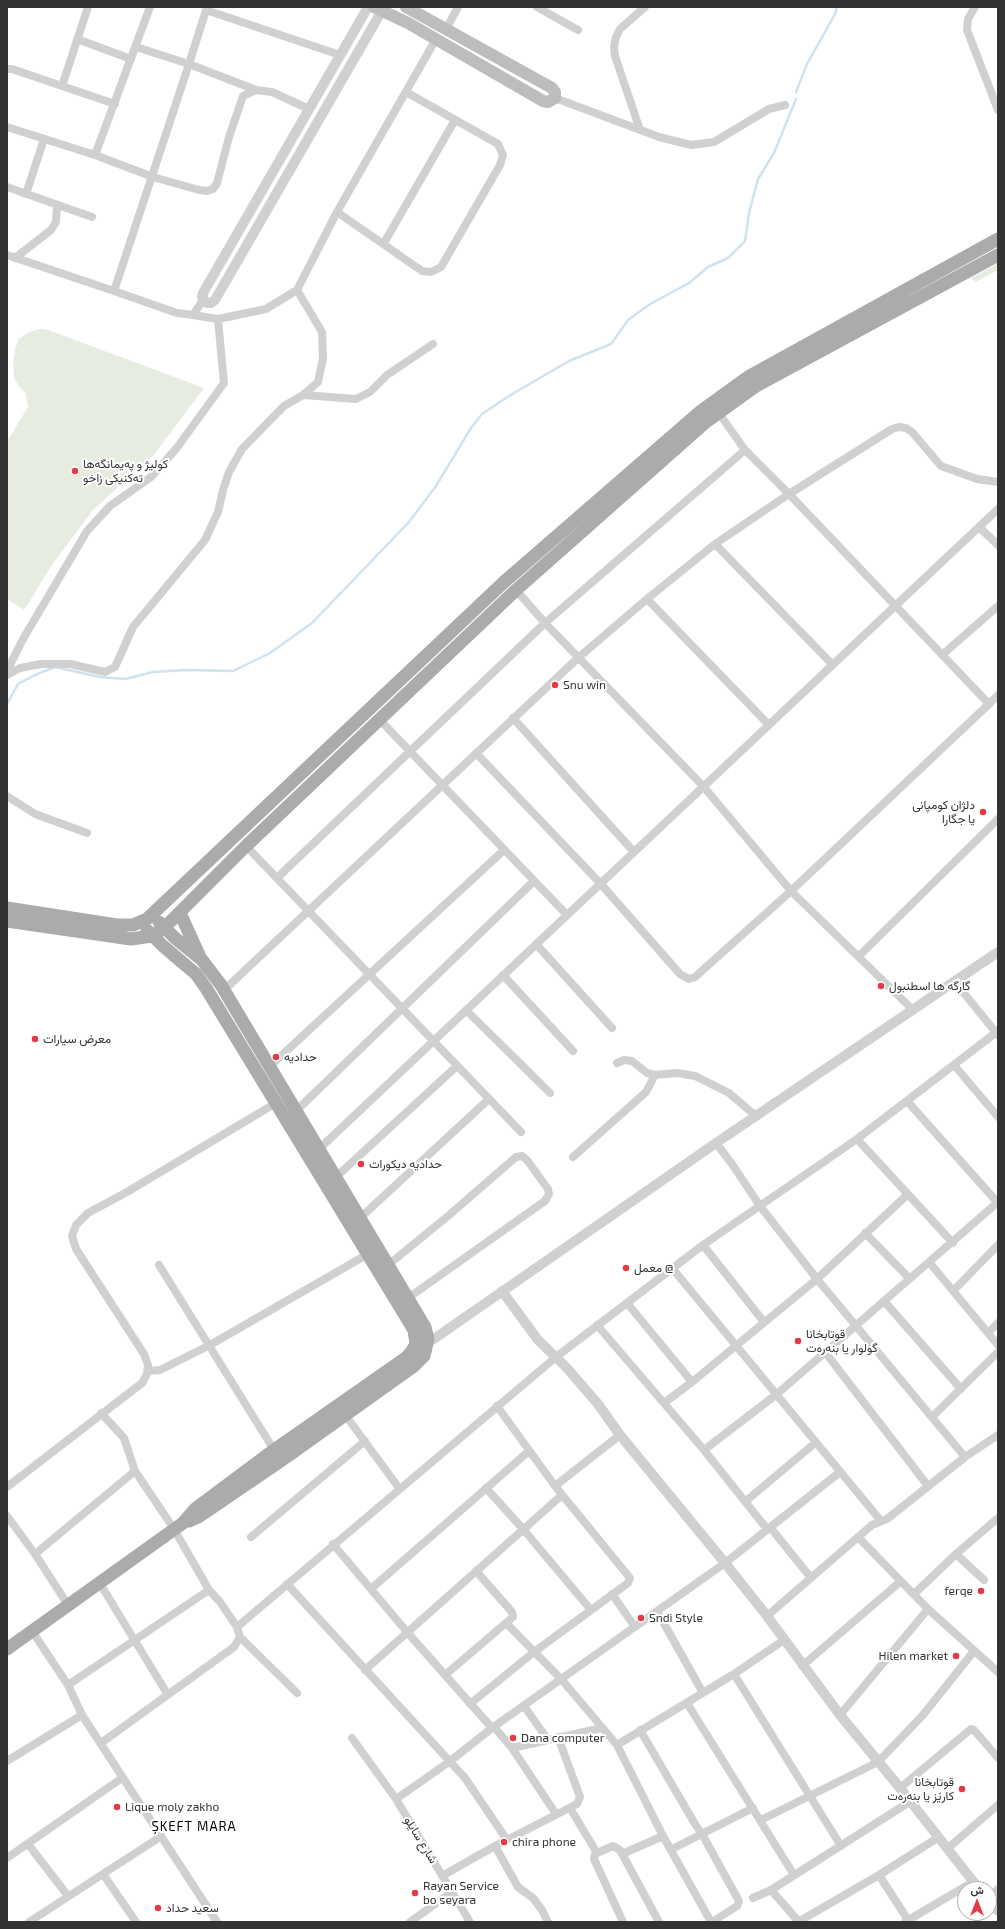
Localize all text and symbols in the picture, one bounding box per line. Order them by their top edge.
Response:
place label: كوليژ و په‌يمانگه‌ها ته‌كنيكى زاخو [83,457,168,485]
marker: كوليژ و په‌يمانگه‌ها ته‌كنيكى زاخو [70,466,80,476]
place label: Snu win [563,678,606,692]
marker: Snu win [550,680,560,690]
place label: دلژان کومپانی یا جگارا [912,798,975,826]
marker: دلژان کومپانی یا جگارا [978,807,988,817]
place label: گارگه ها اسطنبول [889,979,970,993]
marker: گارگه ها اسطنبول [876,981,886,991]
place label: معرض سيارات [43,1032,111,1046]
marker: معرض سيارات [30,1034,40,1044]
place label: حداديه [284,1050,317,1064]
marker: حداديه [271,1052,281,1062]
place label: حداديه ديكورات [369,1157,442,1171]
marker: حداديه ديكورات [356,1159,366,1169]
place label: معمل @ [634,1261,673,1275]
marker: معمل @ [621,1263,631,1273]
place label: قوتابخانا گولوار یا بنەرەت [806,1327,878,1355]
marker: قوتابخانا گولوار یا بنەرەت [793,1336,803,1346]
place label: ferqe [944,1584,973,1598]
marker: ferqe [976,1586,986,1596]
place label: Sndi Style [649,1611,703,1625]
marker: Sndi Style [636,1613,646,1623]
place label: Hilen market [878,1649,948,1663]
marker: Hilen market [951,1651,961,1661]
place label: Dana computer [521,1731,605,1745]
marker: Dana computer [508,1733,518,1743]
place label: قوتابخانا کارێز یا بنەرەت [887,1775,954,1803]
marker: قوتابخانا کارێز یا بنەرەت [957,1784,967,1794]
place label: Lique moly zakho [125,1800,219,1814]
marker: Lique moly zakho [112,1802,122,1812]
street label: شارع سايلو [401,1814,441,1866]
district label: ŞKEFT MARA [151,1819,237,1835]
place label: chira phone [512,1835,576,1849]
marker: chira phone [499,1837,509,1847]
place label: Rayan Service bo seyara [423,1879,499,1907]
north arrow [957,1881,997,1921]
text: ش [970,1883,984,1896]
marker: Rayan Service bo seyara [410,1888,420,1898]
place label: سعيد حداد [166,1901,219,1915]
marker: سعيد حداد [153,1903,163,1913]

